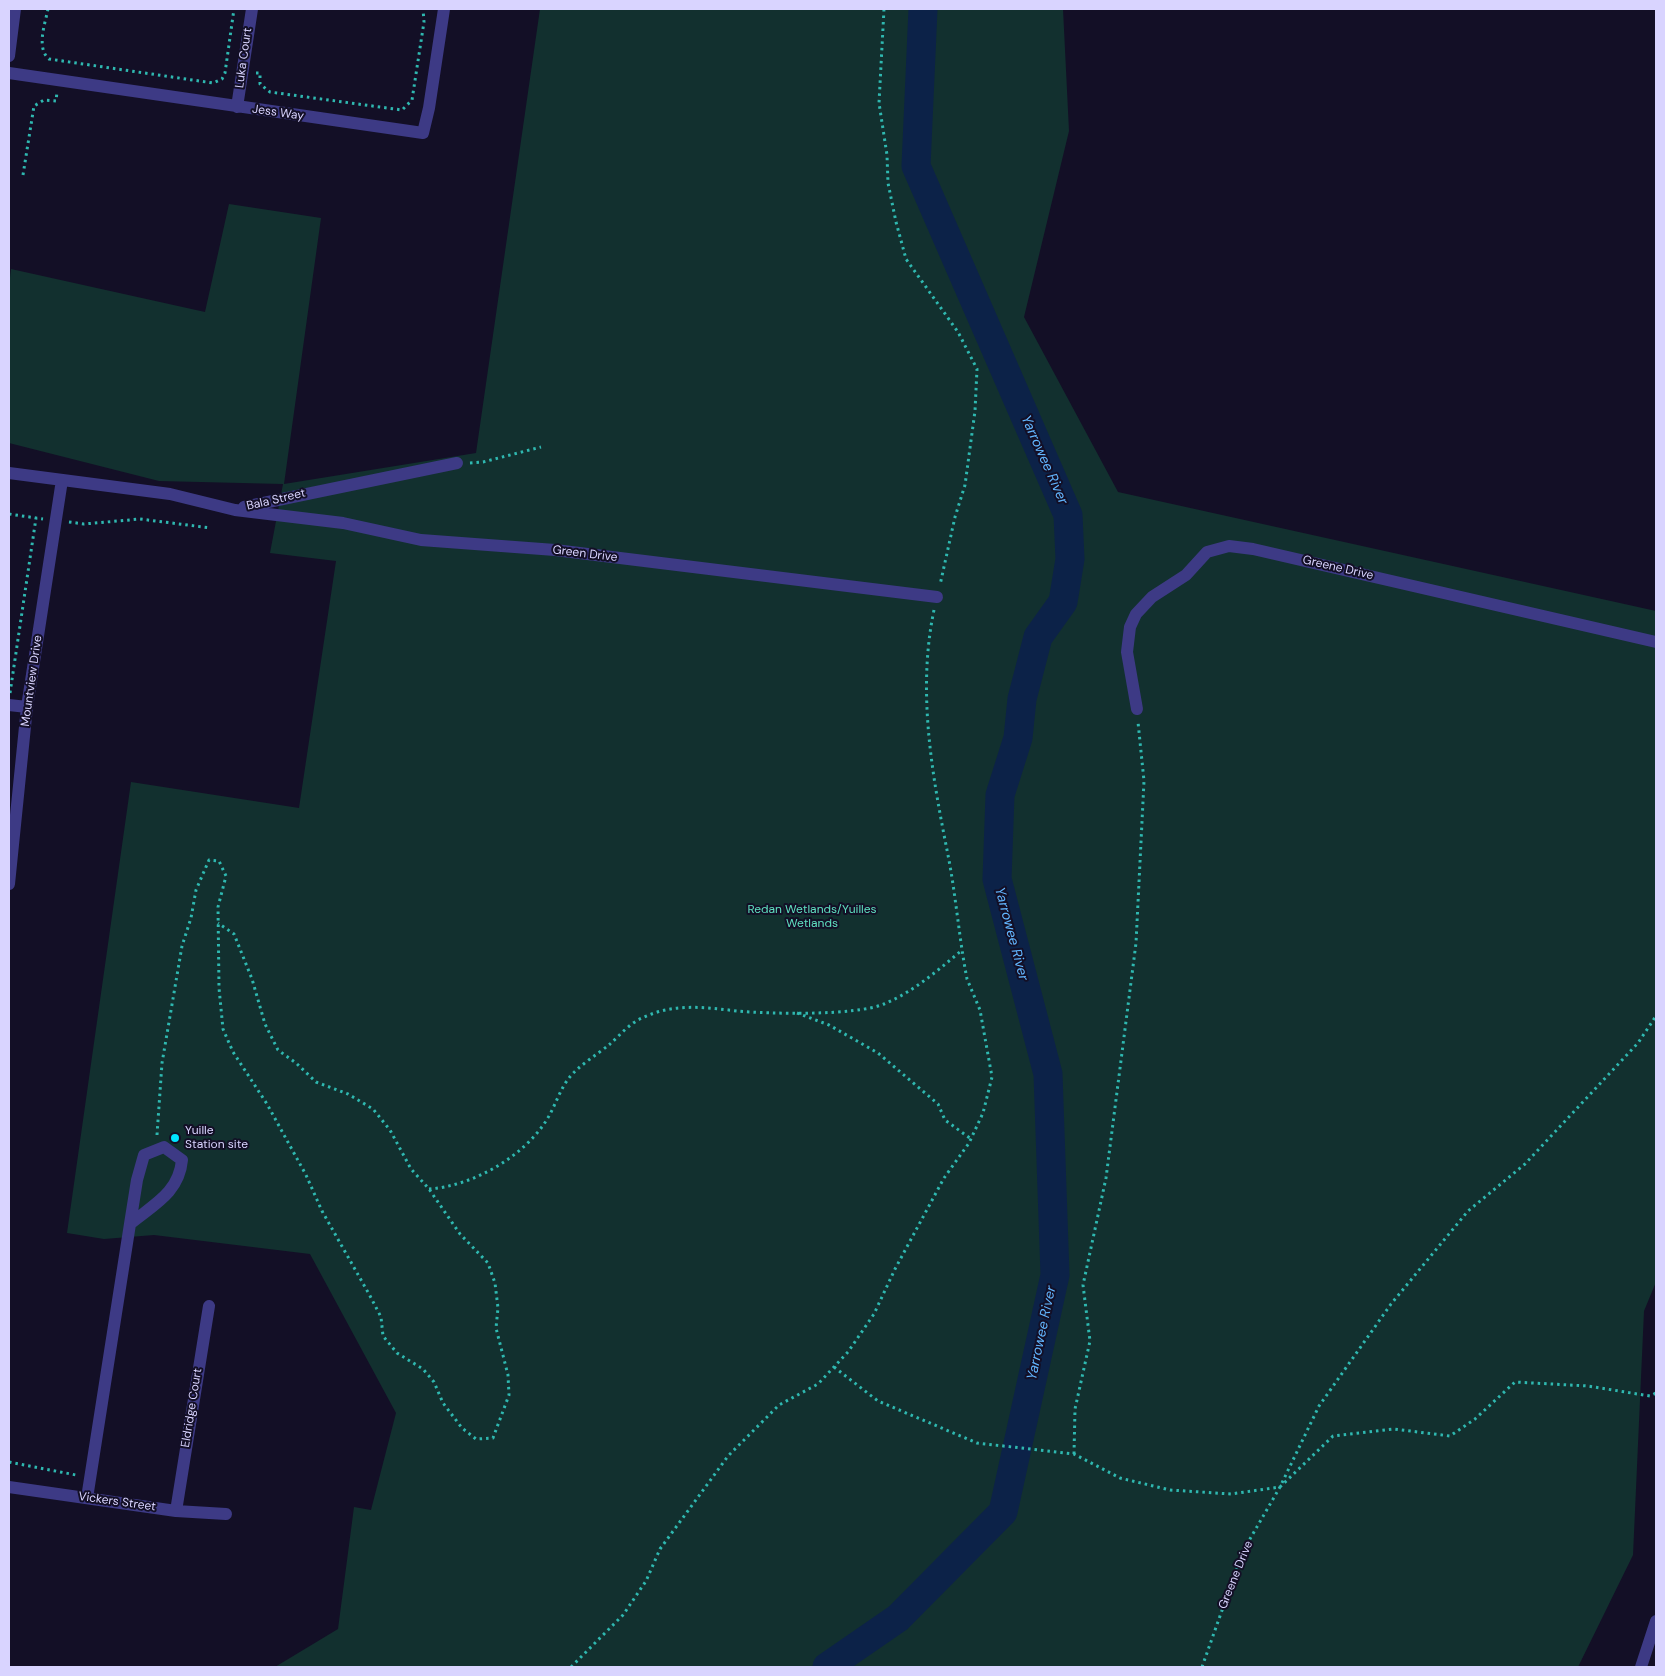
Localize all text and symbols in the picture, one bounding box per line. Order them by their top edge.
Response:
street label: Luka Court [233,27,255,89]
street label: Jess Way [251,102,305,124]
water label: Yarrowee River [1017,413,1071,507]
street label: Bala Street [245,486,307,514]
street label: Green Drive [552,543,618,565]
street label: Greene Drive [1301,553,1375,583]
street label: Mountview Drive [18,634,46,728]
water label: Yarrowee River [990,886,1032,982]
park label: Redan Wetlands/Yuilles Wetlands [747,903,877,931]
place label: Yuille Station site [185,1124,248,1152]
marker: Yuille Station site [169,1132,181,1144]
water label: Yarrowee River [1024,1284,1060,1382]
street label: Eldridge Court [179,1367,205,1449]
street label: Vickers Street [77,1489,157,1515]
street label: Greene Drive [1216,1539,1256,1611]

